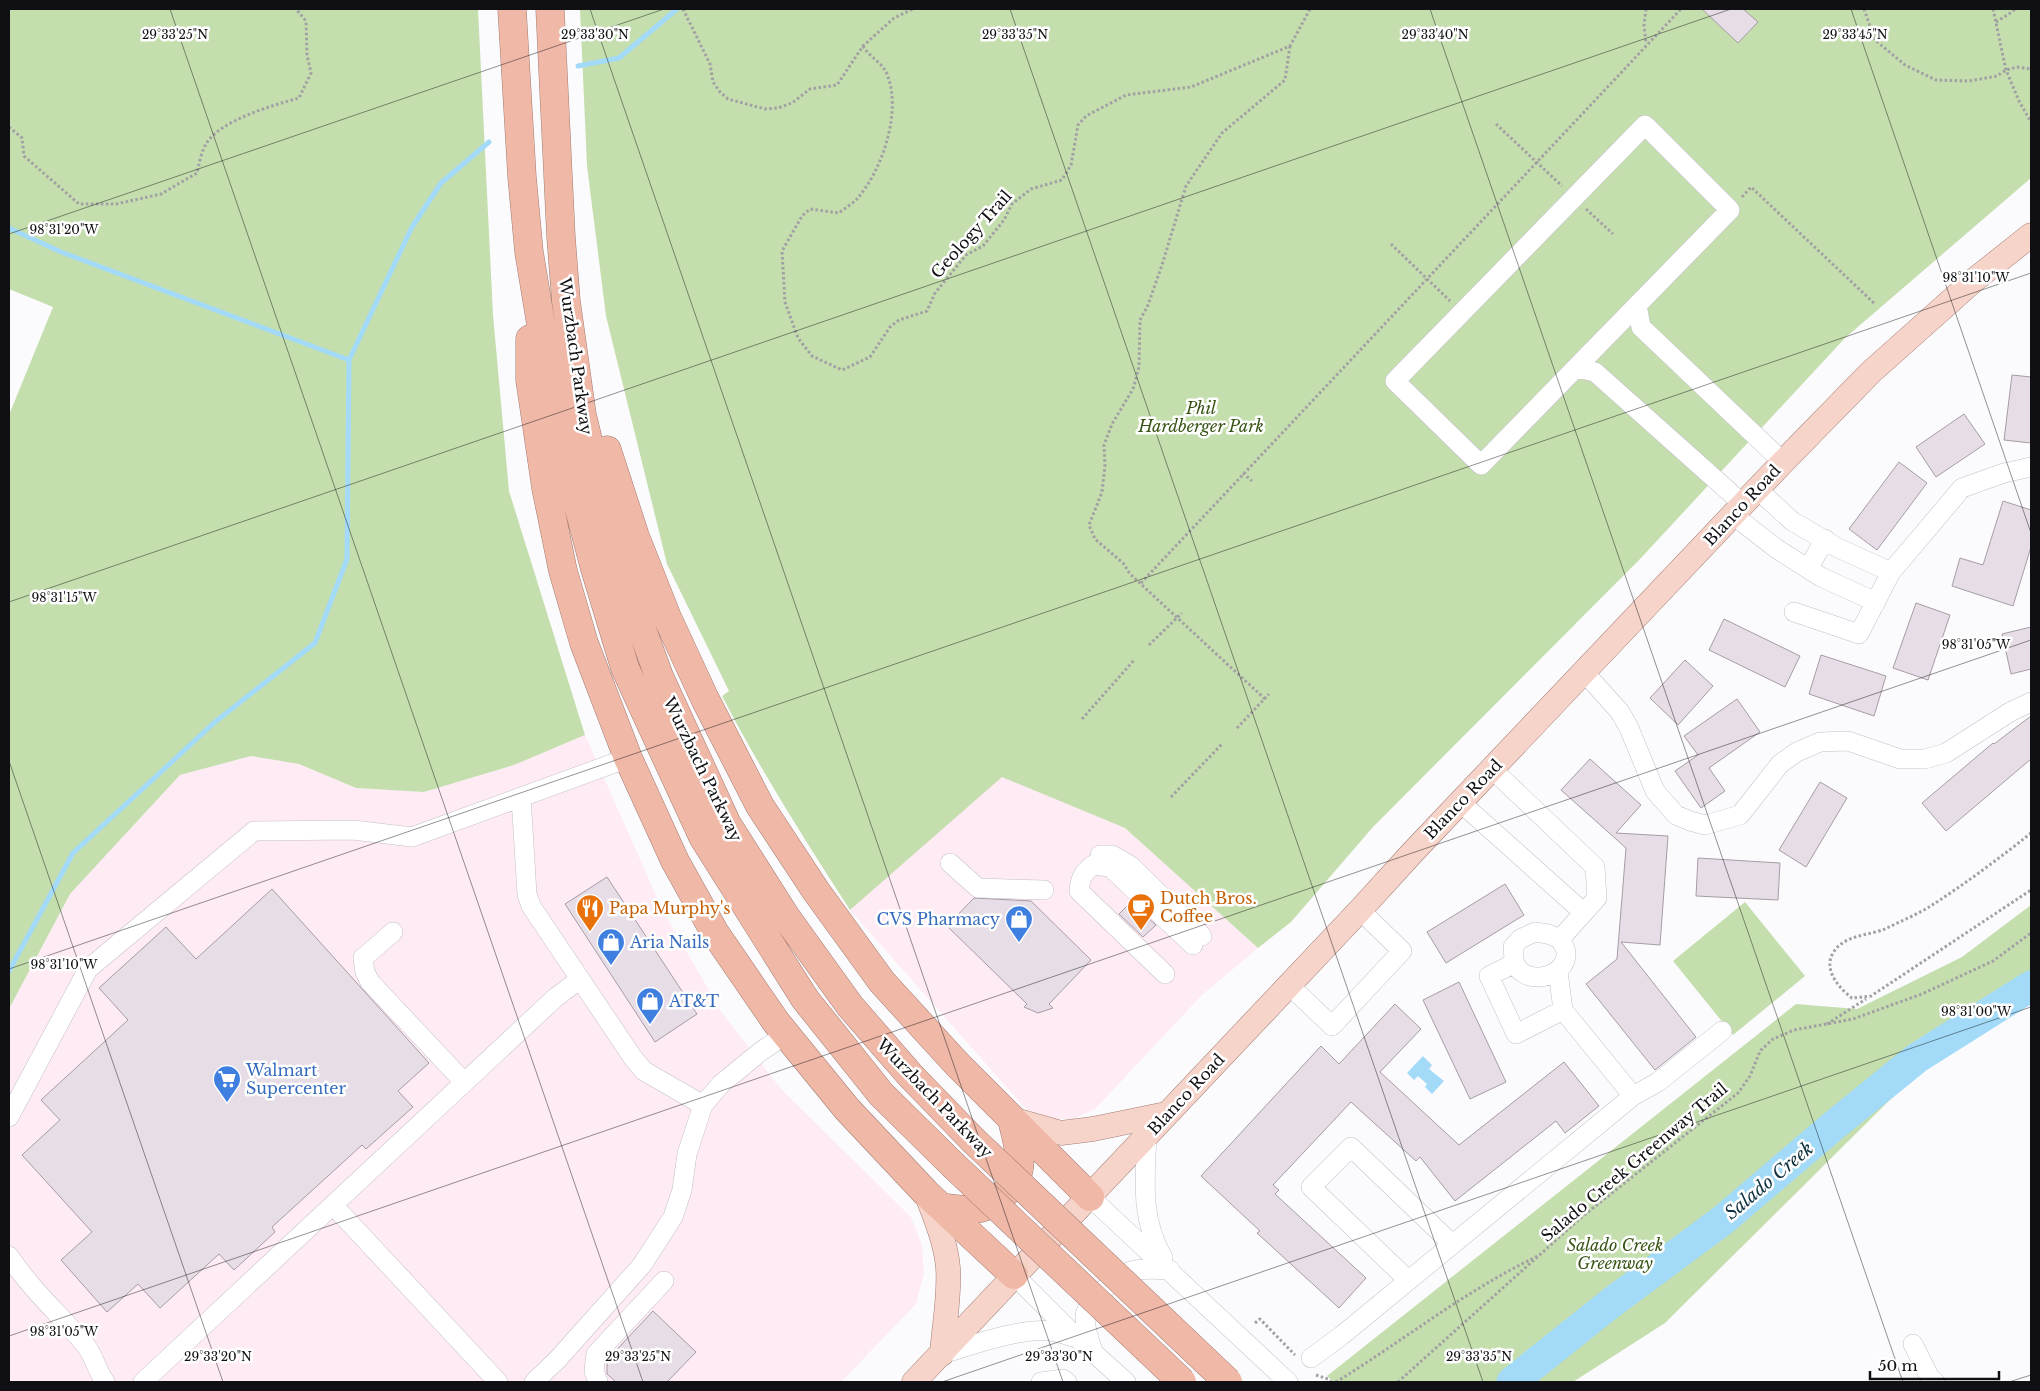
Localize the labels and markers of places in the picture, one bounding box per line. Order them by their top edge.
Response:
place label: Dutch Bros. Coffee [1160,888,1257,926]
cafe icon: Dutch Bros. Coffee [1126,892,1156,931]
restaurant icon: Papa Murphy's [575,893,605,932]
place label: Papa Murphy's [609,898,731,918]
shop icon: CVS Pharmacy [1004,904,1034,943]
place label: CVS Pharmacy [877,909,1001,929]
shop icon: Aria Nails [596,927,626,966]
place label: Aria Nails [629,932,709,952]
shop icon: AT&T [635,986,665,1025]
place label: AT&T [668,991,719,1011]
place label: Walmart Supercenter [245,1060,347,1098]
supermarket icon: Walmart Supercenter [212,1064,242,1103]

